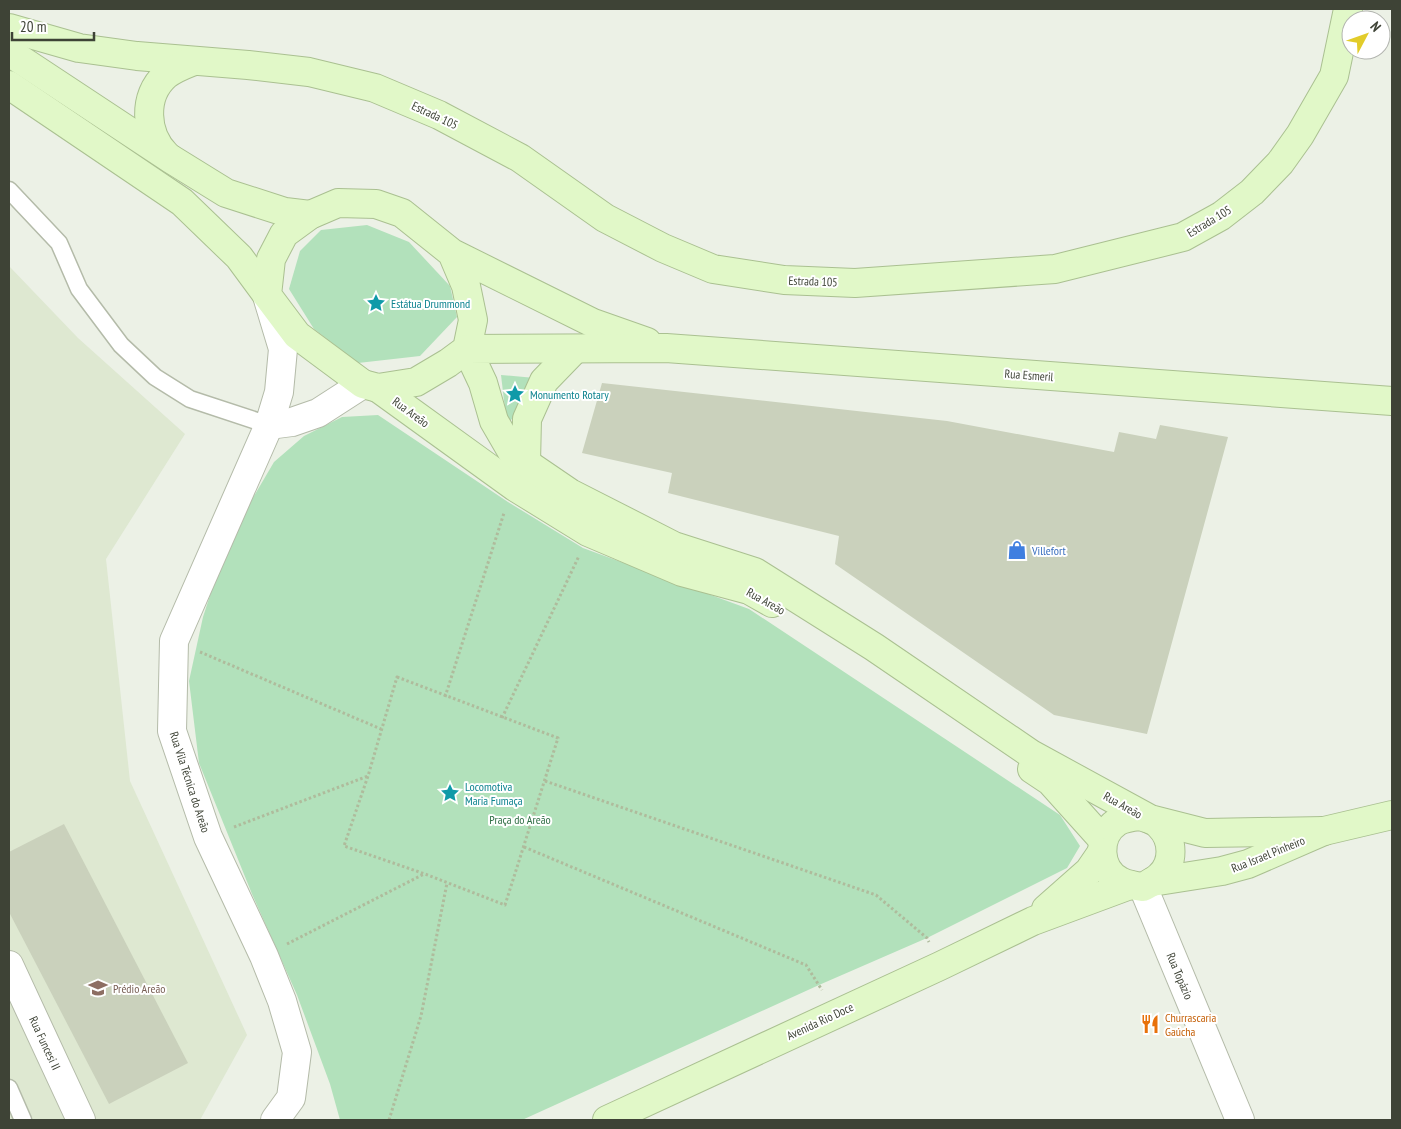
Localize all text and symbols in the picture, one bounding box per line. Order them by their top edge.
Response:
scale bar [12,10,95,42]
north arrow [1341,10,1391,60]
text: 20 m [20,17,46,36]
text: N [1367,18,1385,35]
street label: Estrada 105 [409,98,461,132]
street label: Estrada 105 [1184,202,1234,240]
street label: Estrada 105 [788,273,838,289]
place icon: Estátua Drummond [365,292,387,314]
place label: Estátua Drummond [391,296,470,311]
street label: Rua Esmeril [1004,366,1054,384]
place icon: Monumento Rotary [504,383,526,405]
place label: Monumento Rotary [530,387,609,402]
street label: Rua Areão [390,394,432,430]
shop icon: Villefort [1006,539,1028,561]
place label: Villefort [1031,543,1066,558]
street label: Rua Areão [744,584,788,618]
street label: Rua Vila Técnica do Areão [167,730,213,834]
place label: Locomotiva Maria Fumaça [465,779,523,808]
place icon: Locomotiva Maria Fumaça [439,782,461,804]
street label: Rua Areão [1101,788,1145,822]
park label: Praça do Areão [489,812,551,827]
street label: Rua Israel Pinheiro [1229,832,1307,876]
street label: Rua Topázio [1163,950,1197,1002]
school or university icon: Prédio Areão [87,977,109,999]
place label: Prédio Areão [113,981,165,996]
street label: Avenida Rio Doce [784,999,856,1043]
place label: Churrascaria Gaúcha [1165,1010,1216,1039]
restaurant icon: Churrascaria Gaúcha [1139,1013,1161,1035]
street label: Rua Funcesi II [26,1014,64,1072]

